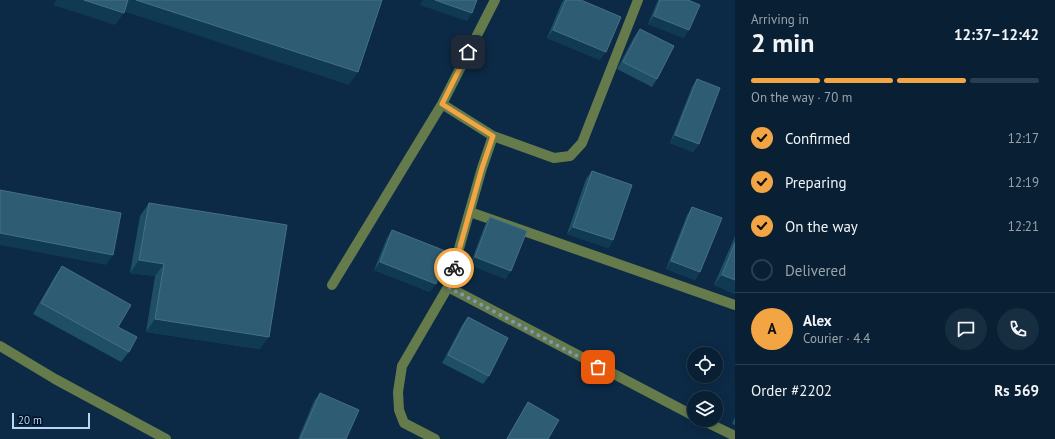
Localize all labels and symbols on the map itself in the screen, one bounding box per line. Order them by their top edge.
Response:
pin [451,35,485,69]
courier [434,248,474,288]
pin [581,350,615,384]
scale bar [12,411,90,430]

